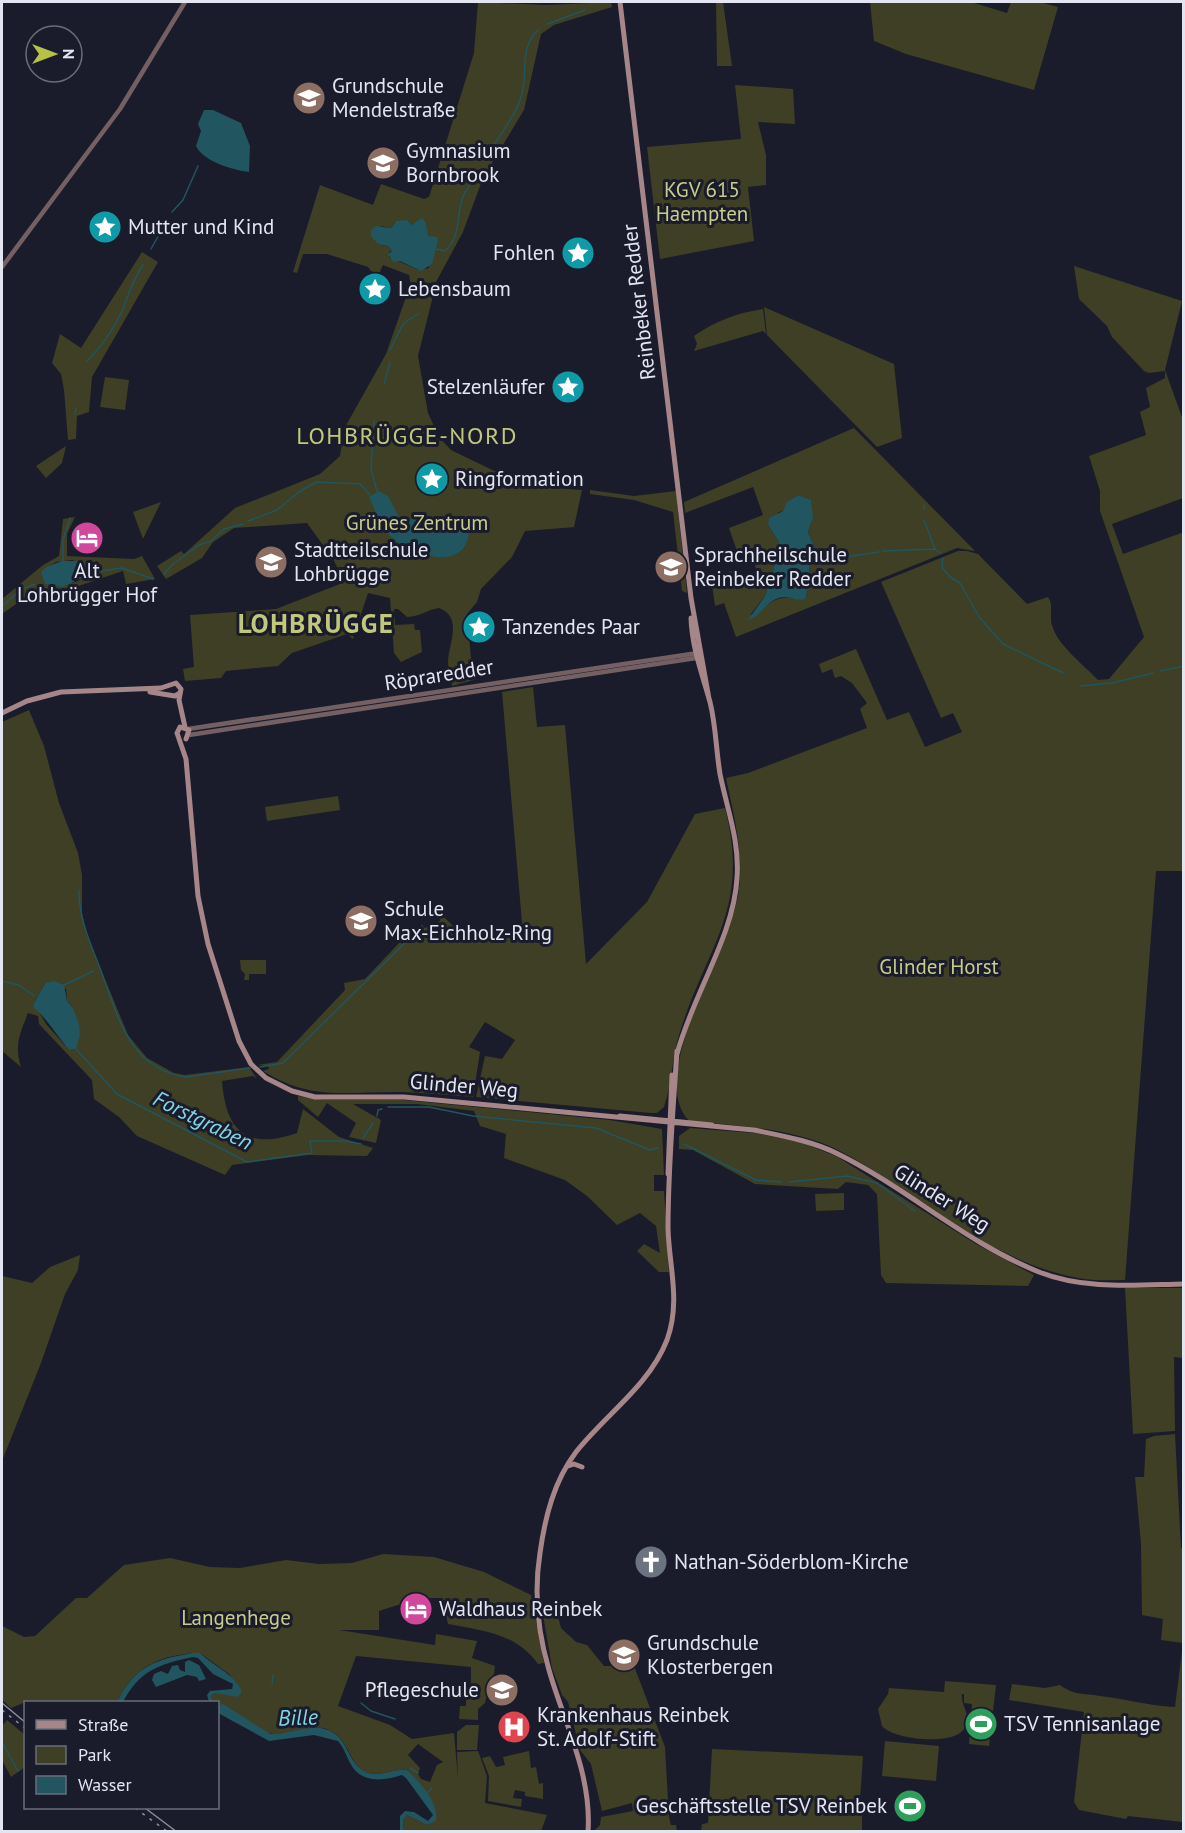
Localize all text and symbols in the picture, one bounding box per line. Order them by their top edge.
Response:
north arrow [24,24,84,84]
text: N [59,49,79,59]
place label: Grundschule Mendelstraße [332,72,455,123]
school or university icon: Grundschule Mendelstraße [291,80,327,116]
place label: Gymnasium Bornbrook [406,137,510,188]
school or university icon: Gymnasium Bornbrook [365,145,401,181]
park label: KGV 615 Haempten [656,176,748,227]
place icon: Mutter und Kind [87,209,123,245]
place label: Mutter und Kind [128,213,274,240]
street label: Reinbeker Redder [616,222,661,382]
place icon: Fohlen [560,235,596,271]
place label: Fohlen [493,239,555,266]
place icon: Lebensbaum [357,271,393,307]
place label: Lebensbaum [398,275,511,302]
place icon: Stelzenläufer [550,369,586,405]
place label: Stelzenläufer [427,373,545,400]
district label: LOHBRÜGGE-NORD [296,420,518,451]
place icon: Ringformation [414,461,450,497]
place label: Ringformation [455,465,584,492]
park label: Grünes Zentrum [346,509,488,536]
hotel icon: Alt Lohbrügger Hof [69,520,105,556]
place label: Stadtteilschule Lohbrügge [294,536,428,587]
place label: Sprachheilschule Reinbeker Redder [694,541,851,592]
school or university icon: Stadtteilschule Lohbrügge [253,544,289,580]
school or university icon: Sprachheilschule Reinbeker Redder [653,549,689,585]
place label: Alt Lohbrügger Hof [17,557,158,608]
district label: LOHBRÜGGE [238,606,394,640]
place icon: Tanzendes Paar [461,609,497,645]
place label: Tanzendes Paar [502,613,640,640]
street label: Röpraredder [383,653,495,696]
place label: Schule Max-Eichholz-Ring [384,895,552,946]
school or university icon: Schule Max-Eichholz-Ring [343,903,379,939]
park label: Glinder Horst [879,953,999,980]
street label: Glinder Weg [409,1067,519,1104]
water label: Forstgraben [149,1084,257,1156]
street label: Glinder Weg [889,1157,995,1238]
church icon: Nathan-Söderblom-Kirche [633,1544,669,1580]
place label: Nathan-Söderblom-Kirche [674,1548,909,1575]
hotel icon: Waldhaus Reinbek [398,1591,434,1627]
place label: Waldhaus Reinbek [439,1595,602,1622]
park label: Langenhege [181,1604,291,1631]
place label: Grundschule Klosterbergen [647,1629,773,1680]
school or university icon: Grundschule Klosterbergen [606,1637,642,1673]
school or university icon: Pflegeschule [484,1672,520,1708]
place label: Pflegeschule [365,1676,479,1703]
legend [24,1701,219,1809]
place label: Krankenhaus Reinbek St. Adolf-Stift [537,1701,729,1752]
water label: Bille [278,1702,319,1732]
sports icon: TSV Tennisanlage [963,1706,999,1742]
hospital icon: Krankenhaus Reinbek St. Adolf-Stift [496,1709,532,1745]
place label: TSV Tennisanlage [1004,1710,1161,1737]
text: Straße [78,1713,129,1736]
text: Park [78,1743,111,1766]
text: Wasser [78,1773,132,1796]
sports icon: Geschäftsstelle TSV Reinbek [892,1788,928,1824]
place label: Geschäftsstelle TSV Reinbek [636,1792,887,1819]

